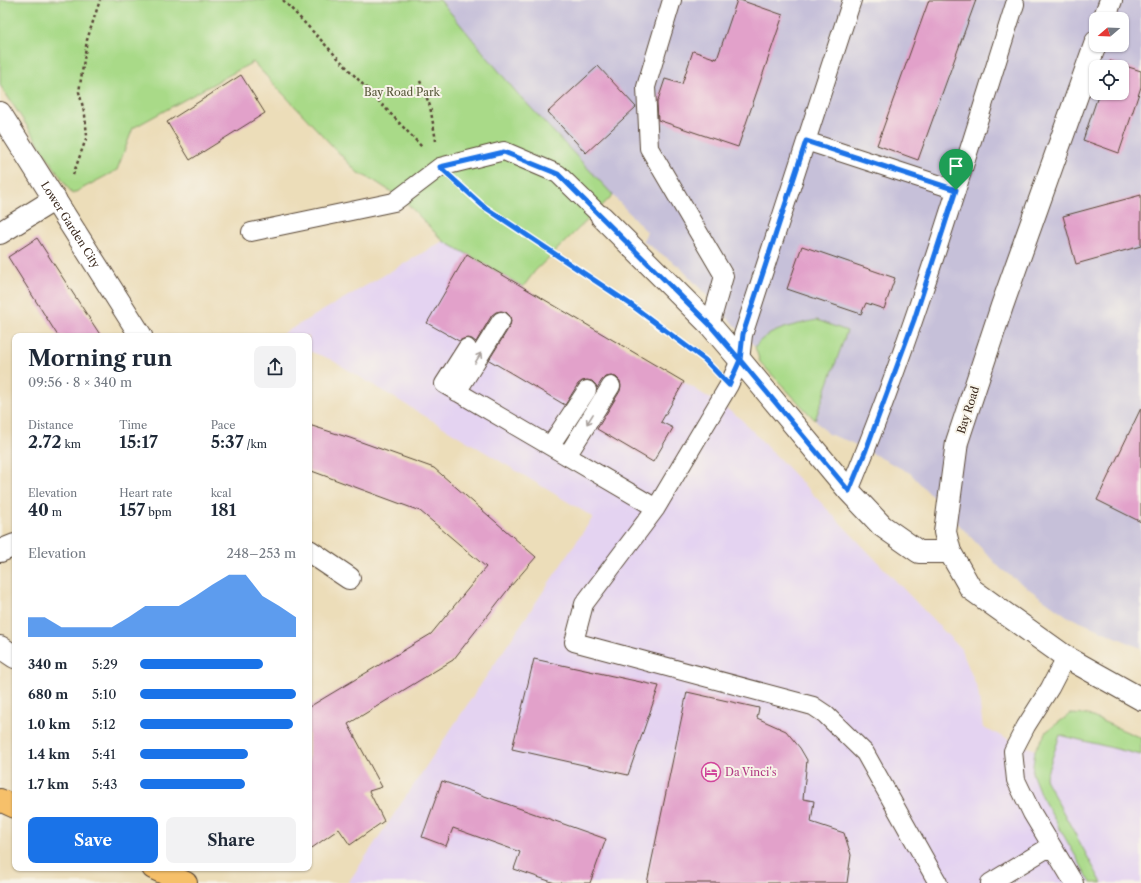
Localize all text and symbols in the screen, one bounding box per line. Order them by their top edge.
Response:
north arrow [1089,12,1129,52]
map controls [1089,12,1129,100]
button: locate [1089,60,1129,100]
park label: Bay Road Park [364,85,441,99]
pin [939,149,973,190]
icon: arrive [945,155,967,177]
street label: Lower Garden City [38,179,104,271]
text: Morning run [28,345,172,372]
button: share [254,346,296,388]
one-way arrow [474,352,482,364]
text: 09:56 · 8 × 340 m [28,374,132,390]
street label: Bay Road [954,384,982,436]
one-way arrow [586,413,594,425]
text: Distance [28,418,74,432]
text: Time [119,418,147,432]
text: Pace [211,418,236,432]
text: 2.72 [28,432,61,452]
text: 15:17 [119,432,158,452]
text: 5:37 [211,432,244,452]
text: km [61,437,81,451]
text: /km [244,437,267,451]
text: Elevation [28,486,77,500]
text: Heart rate [119,486,172,500]
text: kcal [211,486,231,500]
text: 40 [28,500,49,520]
text: 157 [119,500,145,520]
text: 181 [211,500,236,520]
text: m [49,505,62,519]
text: bpm [145,505,172,519]
text: Elevation [28,545,86,561]
text: 248–253 m [226,545,296,561]
text: 340 m [28,656,68,672]
text: 5:29 [92,656,118,672]
text: 680 m [28,686,68,702]
text: 5:10 [92,686,116,702]
text: 1.0 km [28,716,70,732]
text: 5:12 [92,716,116,732]
text: 1.4 km [28,746,70,762]
text: 5:41 [92,746,116,762]
hotel icon: Da Vinci's [700,761,722,783]
place label: Da Vinci's [725,765,777,779]
text: 1.7 km [28,776,69,792]
text: 5:43 [92,776,117,792]
button: Save [28,817,158,863]
button: Share [166,817,296,863]

